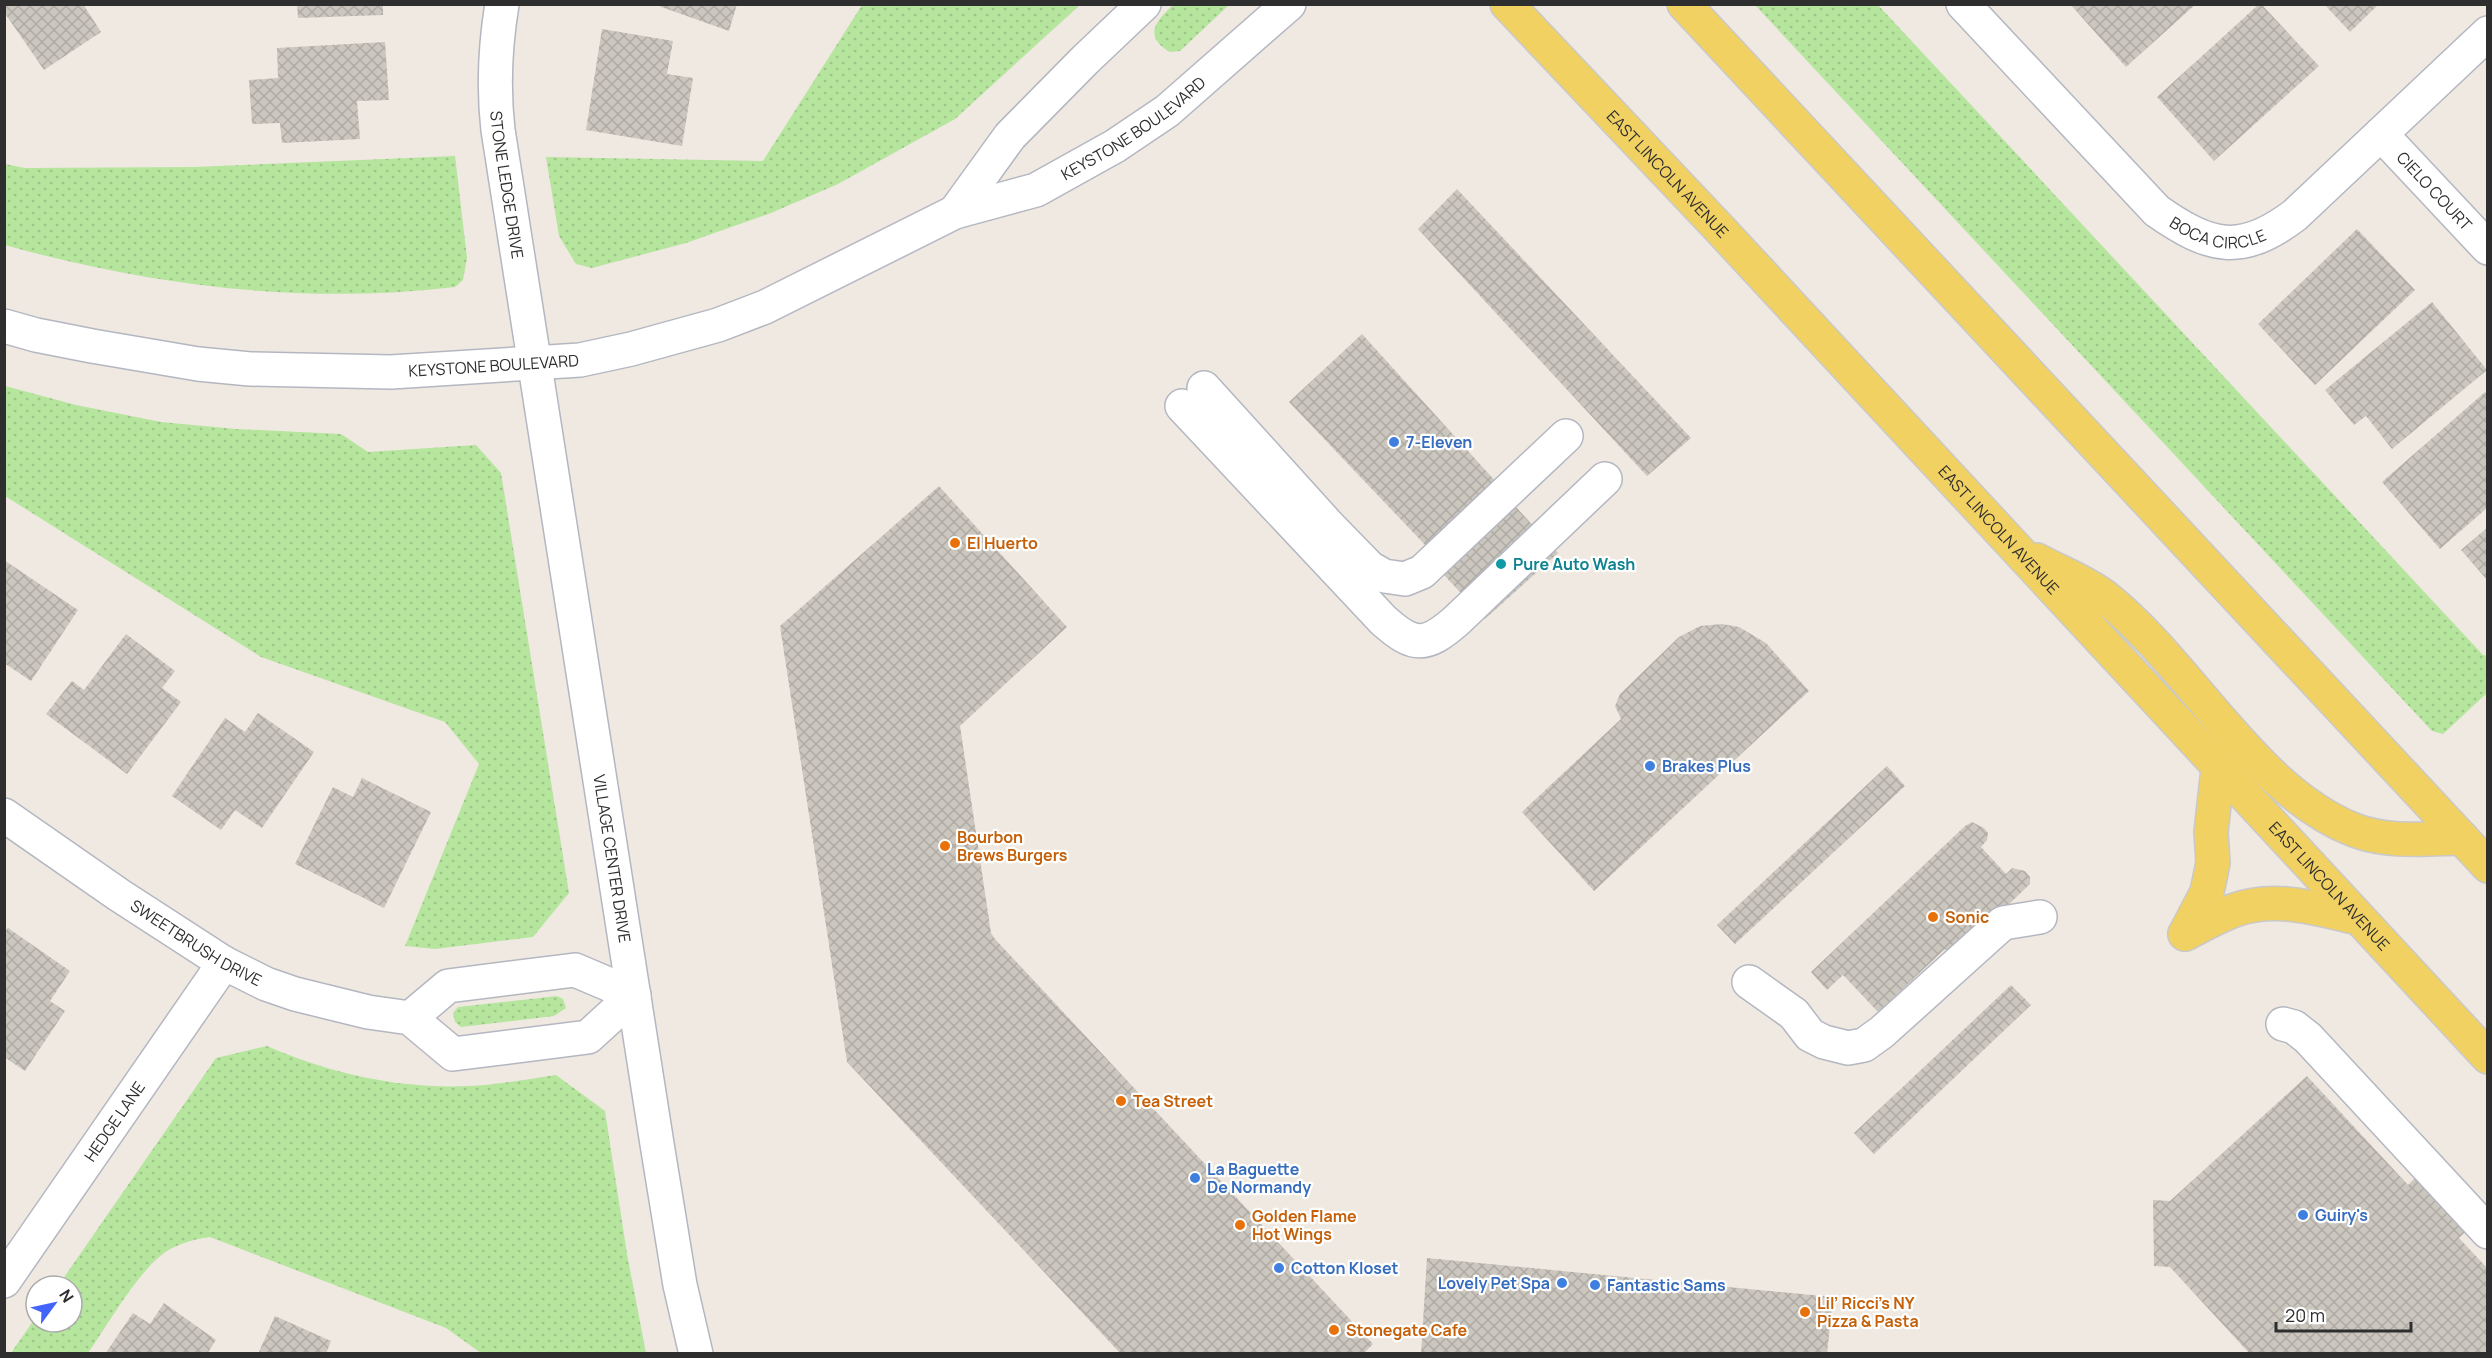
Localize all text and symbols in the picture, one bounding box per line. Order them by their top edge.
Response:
street label: KEYSTONE BOULEVARD [1057,71,1210,185]
street label: EAST LINCOLN AVENUE [1602,105,1734,243]
street label: STONE LEDGE DRIVE [485,110,529,260]
street label: CIELO COURT [2392,147,2477,236]
street label: BOCA CIRCLE [2166,211,2269,254]
street label: KEYSTONE BOULEVARD [408,349,580,382]
place label: 7-Eleven [1406,431,1472,453]
marker: 7-Eleven [1387,435,1401,449]
street label: EAST LINCOLN AVENUE [1934,461,2064,599]
place label: El Huerto [967,532,1038,554]
marker: El Huerto [948,536,962,550]
place label: Pure Auto Wash [1513,553,1635,575]
marker: Pure Auto Wash [1494,557,1508,571]
place label: Brakes Plus [1662,755,1751,777]
marker: Brakes Plus [1643,759,1657,773]
street label: VILLAGE CENTER DRIVE [588,773,636,944]
street label: EAST LINCOLN AVENUE [2264,817,2395,955]
place label: Bourbon Brews Burgers [957,826,1068,866]
marker: Bourbon Brews Burgers [938,839,952,853]
street label: SWEETBRUSH DRIVE [126,894,266,991]
place label: Sonic [1945,906,1989,928]
marker: Sonic [1926,910,1940,924]
street label: HEDGE LANE [79,1077,150,1166]
place label: Tea Street [1133,1090,1213,1112]
marker: Tea Street [1114,1094,1128,1108]
place label: La Baguette De Normandy [1207,1158,1311,1198]
marker: La Baguette De Normandy [1188,1171,1202,1185]
place label: Guiry's [2315,1204,2368,1226]
place label: Golden Flame Hot Wings [1252,1205,1357,1245]
marker: Guiry's [2296,1208,2310,1222]
marker: Golden Flame Hot Wings [1233,1218,1247,1232]
place label: Cotton Kloset [1291,1257,1399,1279]
marker: Cotton Kloset [1272,1261,1286,1275]
place label: Lovely Pet Spa [1438,1272,1550,1294]
north arrow [24,1274,84,1334]
place label: Fantastic Sams [1607,1274,1726,1296]
marker: Lovely Pet Spa [1555,1276,1569,1290]
marker: Fantastic Sams [1588,1278,1602,1292]
text: N [54,1285,79,1307]
place label: Lil’ Ricci’s NY Pizza & Pasta [1817,1292,1919,1332]
scale bar [2276,1295,2411,1333]
text: 20 m [2285,1303,2325,1327]
marker: Lil’ Ricci’s NY Pizza & Pasta [1798,1305,1812,1319]
place label: Stonegate Cafe [1346,1319,1468,1341]
marker: Stonegate Cafe [1327,1323,1341,1337]

